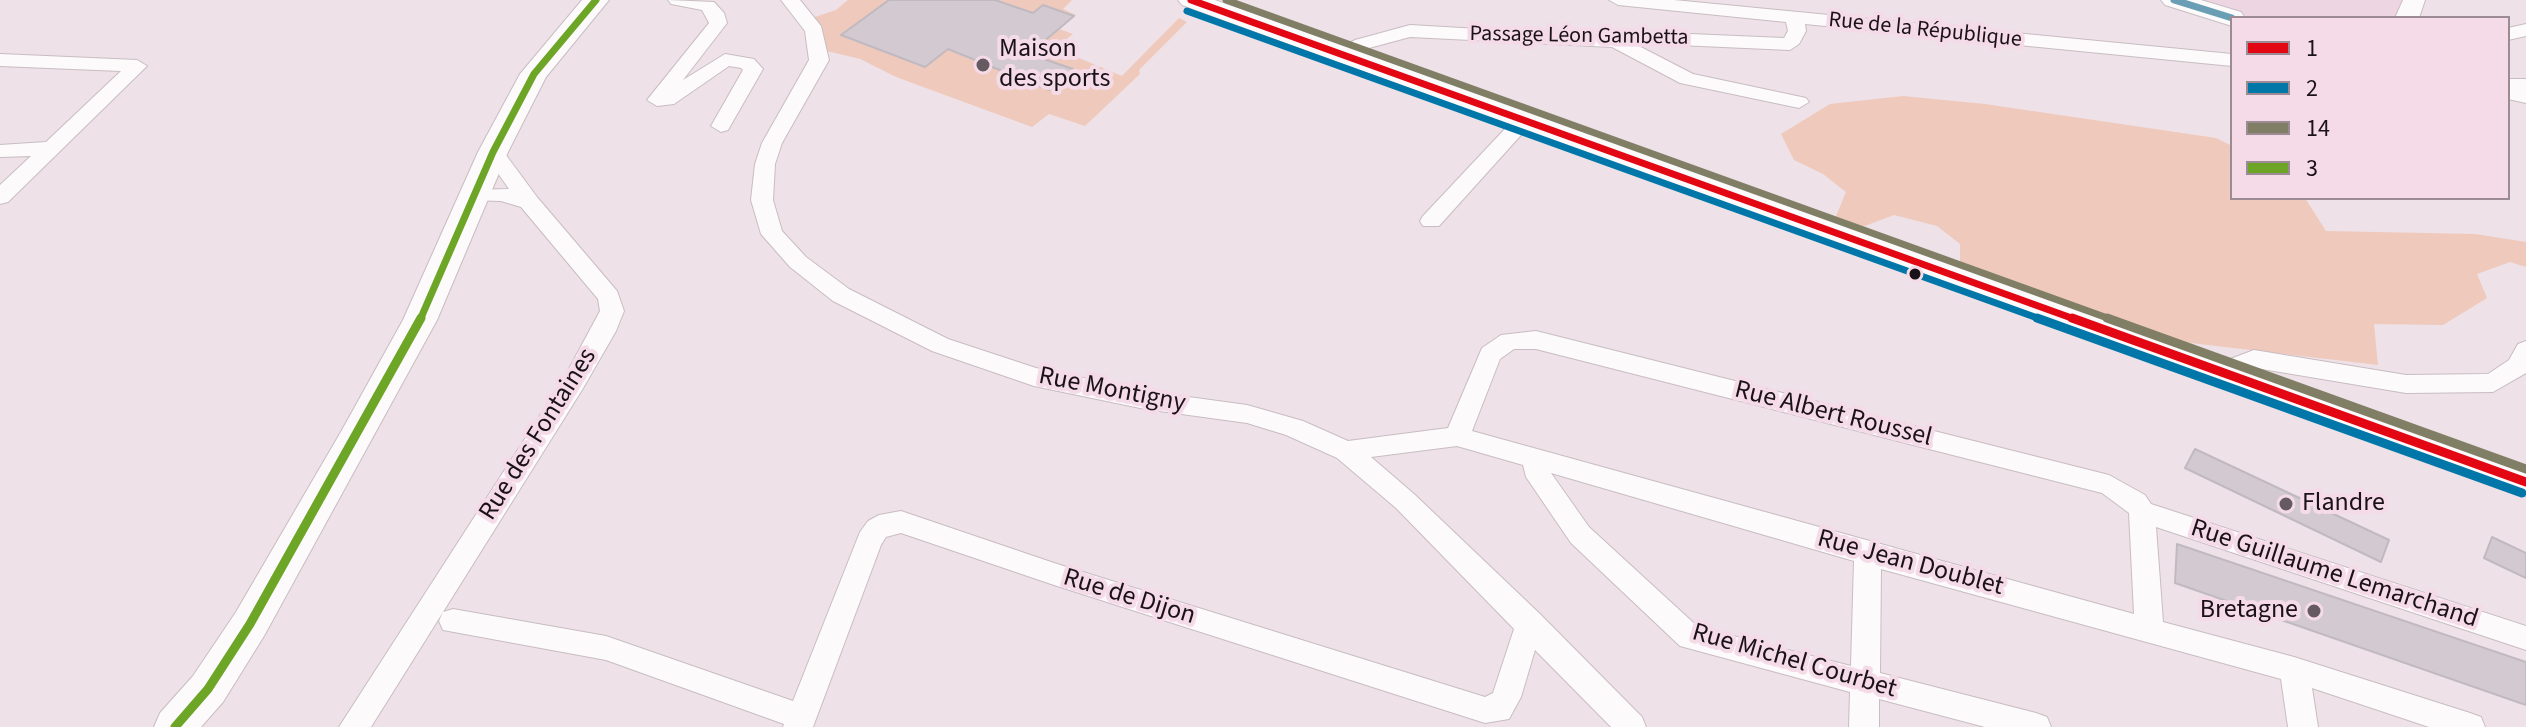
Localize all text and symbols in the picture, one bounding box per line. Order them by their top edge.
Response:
street label: Rue de la République [1827,8,2023,54]
legend [2230,16,2510,200]
street label: Passage Léon Gambetta [1469,22,1689,52]
text: 1 [2306,31,2318,66]
place label: Maison des sports [999,34,1110,96]
marker: Maison des sports [974,56,992,74]
text: 2 [2306,71,2318,106]
text: 14 [2306,111,2330,146]
text: 3 [2306,151,2318,186]
unlabelled marker [1907,266,1923,282]
street label: Rue des Fontaines [474,343,604,527]
street label: Rue Montigny [1036,361,1188,421]
street label: Rue Albert Roussel [1731,375,1935,455]
place label: Flandre [2302,488,2385,520]
marker: Flandre [2277,495,2295,513]
street label: Rue Guillaume Lemarchand [2186,514,2482,636]
street label: Rue Jean Doublet [1814,524,2006,604]
street label: Rue de Dijon [1059,563,1199,633]
place label: Bretagne [2200,595,2298,627]
marker: Bretagne [2305,602,2323,620]
street label: Rue Michel Courbet [1688,618,1900,706]

